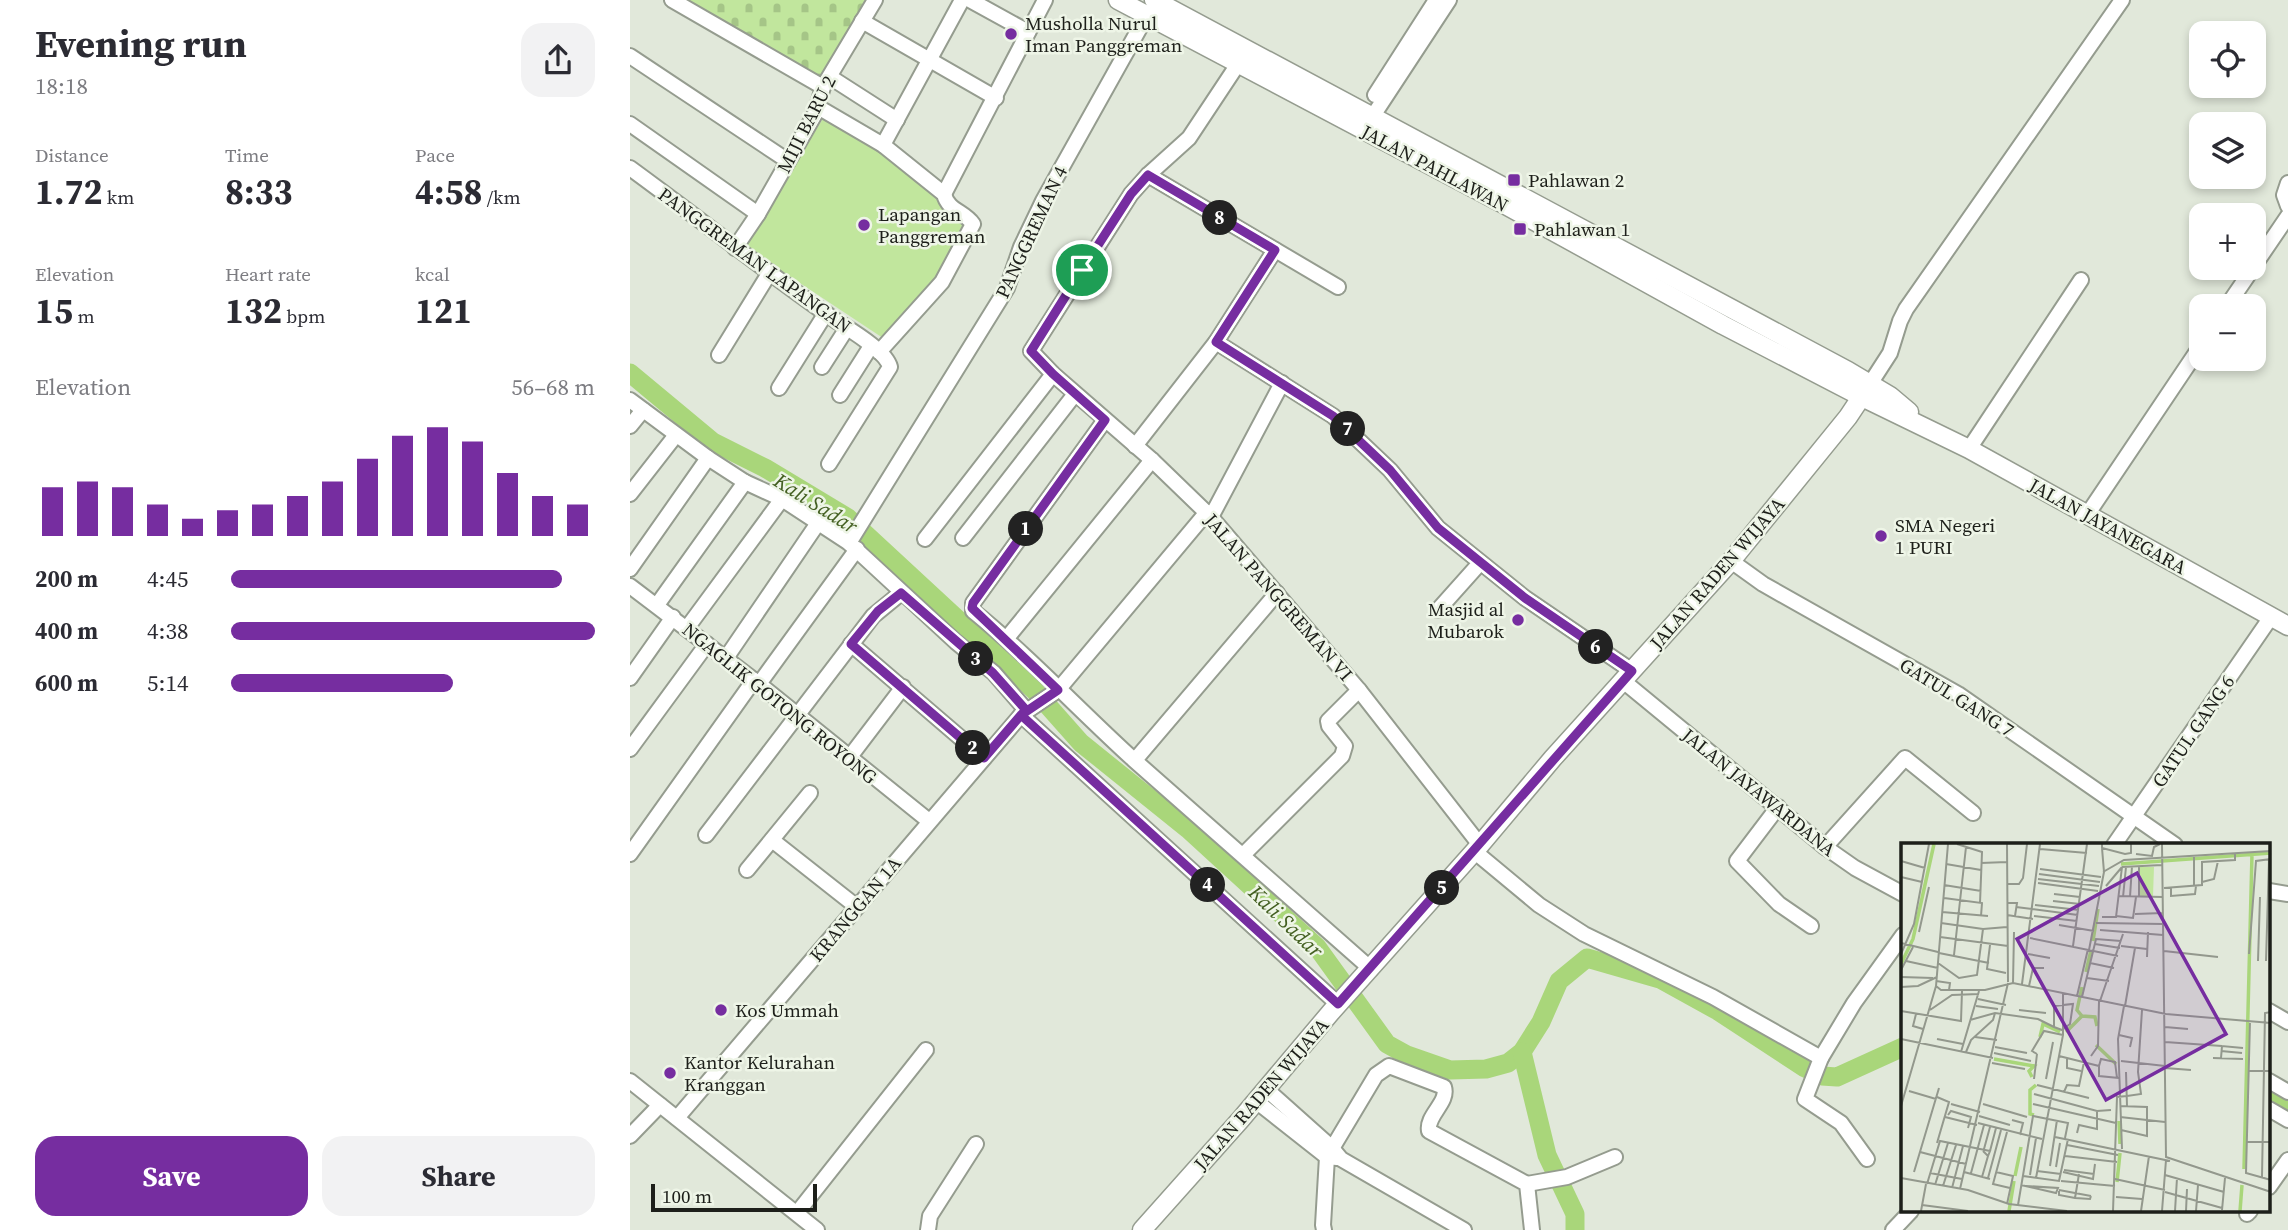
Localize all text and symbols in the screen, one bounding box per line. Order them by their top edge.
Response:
place label: Musholla Nurul Iman Panggreman [1025,10,1182,58]
text: Evening run [35,18,247,70]
map controls [2189,21,2266,371]
button: locate [2189,21,2266,98]
button: share [521,23,595,97]
marker: Musholla Nurul Iman Panggreman [1003,26,1019,42]
text: 18:18 [35,70,88,102]
street label: MIJI BARU 2 [770,71,842,177]
button: layers [2189,112,2266,189]
street label: JALAN PAHLAWAN [1356,118,1513,218]
text: Distance [35,142,109,168]
text: Time [225,142,269,168]
text: Pace [415,142,455,168]
street label: PANGGREMAN 4 [989,161,1073,302]
place label: Pahlawan 2 [1528,167,1624,193]
text: 1.72 [35,168,102,216]
text: 8:33 [225,168,292,216]
text: 4:58 [415,168,482,216]
marker: Pahlawan 2 [1506,172,1522,188]
street label: PANGGREMAN LAPANGAN [653,181,857,339]
text: km [102,184,134,210]
text: /km [482,184,521,210]
pin: 8 [1202,200,1238,235]
place label: Lapangan Panggreman [878,201,986,249]
button: + [2189,203,2266,280]
text: 8 [1214,204,1225,230]
place label: Pahlawan 1 [1534,216,1630,242]
marker: Lapangan Panggreman [856,217,872,233]
marker: Pahlawan 1 [1512,221,1528,237]
pin [1052,240,1112,300]
icon: arrive [1063,251,1101,289]
text: Elevation [35,261,114,287]
text: Heart rate [225,261,311,287]
text: kcal [415,261,450,287]
text: 15 [35,287,73,335]
text: 132 [225,287,282,335]
text: 121 [415,287,472,335]
button: − [2189,294,2266,371]
text: m [73,303,95,329]
text: bpm [282,303,325,329]
text: Elevation [35,371,131,403]
text: 56–68 m [511,371,595,403]
pin: 7 [1330,412,1366,446]
text: 7 [1342,415,1353,441]
water label: Kali Sadar [768,465,864,540]
street label: JALAN JAYANEGARA [2024,471,2192,580]
street label: JALAN RADEN WIJAYA [1643,491,1791,655]
street label: JALAN PANGGREMAN VI [1198,507,1359,686]
pin: 1 [1008,512,1044,546]
place label: SMA Negeri 1 PURI [1895,512,1996,560]
text: 1 [1020,515,1031,541]
marker: SMA Negeri 1 PURI [1873,528,1889,544]
text: 200 m [35,563,98,595]
text: 4:45 [147,563,188,595]
place label: Masjid al Mubarok [1427,596,1505,644]
marker: Masjid al Mubarok [1510,612,1526,628]
text: 400 m [35,615,98,647]
text: 4:38 [147,615,188,647]
street label: NGAGLIK GOTONG ROYONG [677,616,883,790]
pin: 6 [1578,630,1614,664]
text: 6 [1590,633,1601,659]
pin: 3 [958,642,994,676]
text: 3 [970,645,981,671]
street label: GATUL GANG 7 [1895,651,2019,743]
text: 600 m [35,667,98,699]
text: 5:14 [147,667,188,699]
street label: GATUL GANG 6 [2146,670,2240,792]
street label: JALAN JAYAWARDANA [1676,721,1842,862]
pin: 2 [956,730,990,766]
text: 2 [967,734,978,760]
inset map [1901,843,2270,1212]
street label: KRANGGAN 1A [803,851,907,967]
pin: 4 [1190,868,1226,903]
pin: 5 [1424,870,1460,906]
text: 4 [1202,871,1213,897]
text: 5 [1436,874,1447,900]
water label: Kali Sadar [1242,877,1330,964]
place label: Kos Ummah [735,997,839,1023]
marker: Kos Ummah [713,1002,729,1018]
street label: JALAN RADEN WIJAYA [1187,1012,1335,1176]
place label: Kantor Kelurahan Kranggan [684,1049,835,1097]
marker: Kantor Kelurahan Kranggan [662,1065,678,1081]
button: Save [35,1136,308,1216]
button: Share [322,1136,595,1216]
scale bar [651,1181,817,1213]
text: 100 m [662,1183,712,1209]

